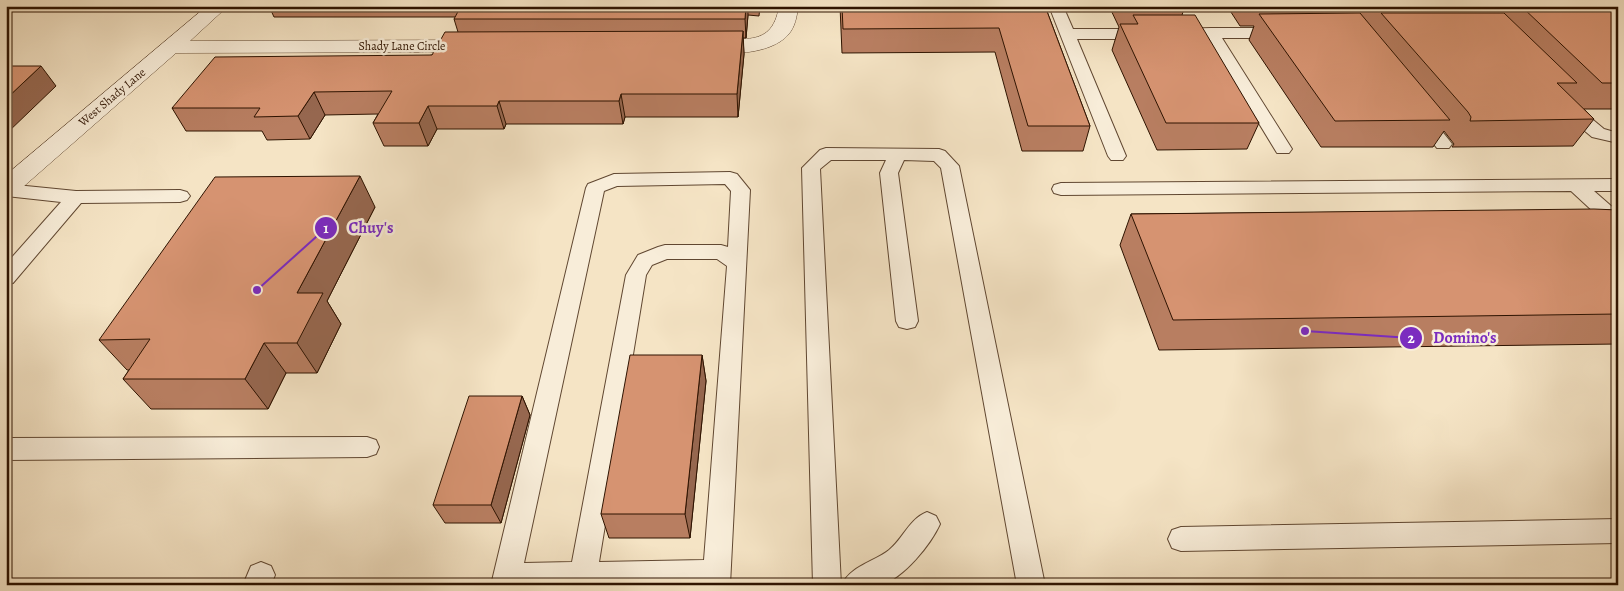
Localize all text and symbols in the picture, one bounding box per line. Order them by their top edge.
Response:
street label: Shady Lane Circle [359,38,445,54]
street label: West Shady Lane [74,64,149,130]
callout: Chuy's [314,212,404,243]
text: Chuy's [349,217,393,239]
text: 1 [323,218,329,238]
callout: Domino's [1398,322,1507,353]
text: Domino's [1433,327,1497,349]
text: 2 [1407,328,1415,348]

